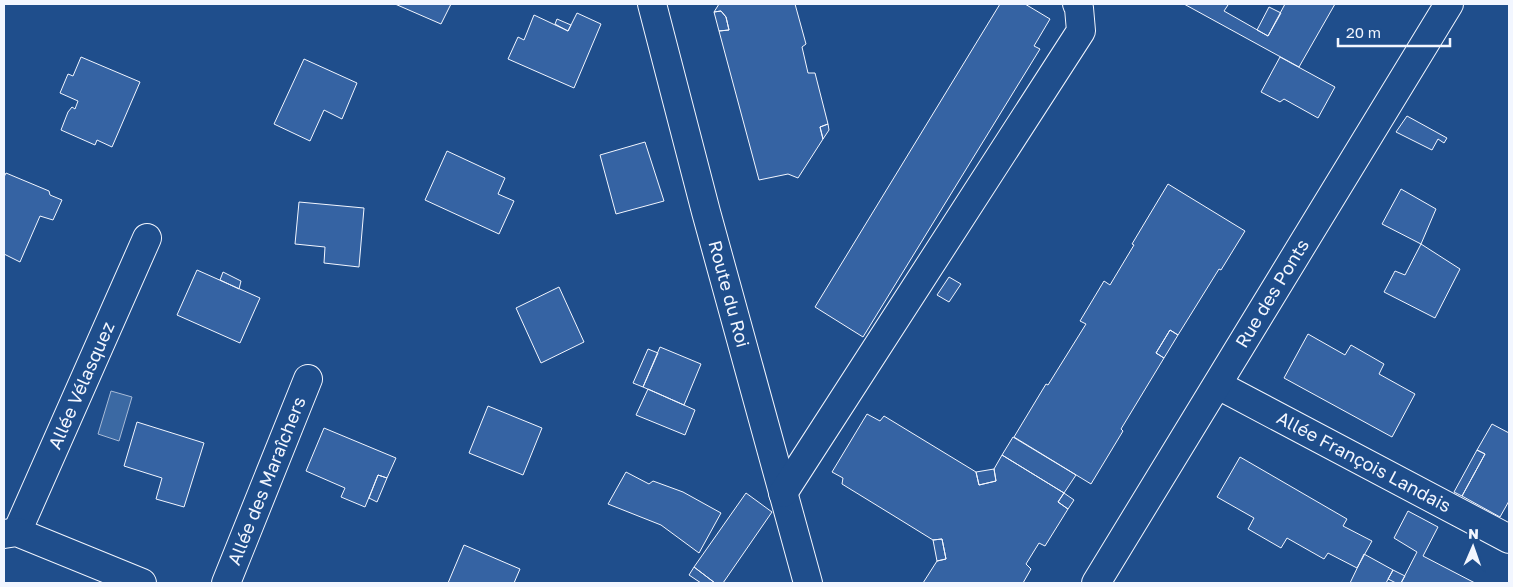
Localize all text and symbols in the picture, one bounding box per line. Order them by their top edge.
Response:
scale bar [1338,15,1450,47]
text: 20 m [1346,23,1381,41]
street label: Rue des Ponts [1230,235,1313,351]
street label: Route du Roi [704,238,755,350]
street label: Allée Vélasquez [43,318,119,452]
street label: Allée des Maraîchers [222,393,310,568]
street label: Allée François Landais [1273,406,1455,516]
north arrow [1448,522,1498,572]
text: N [1468,525,1479,542]

